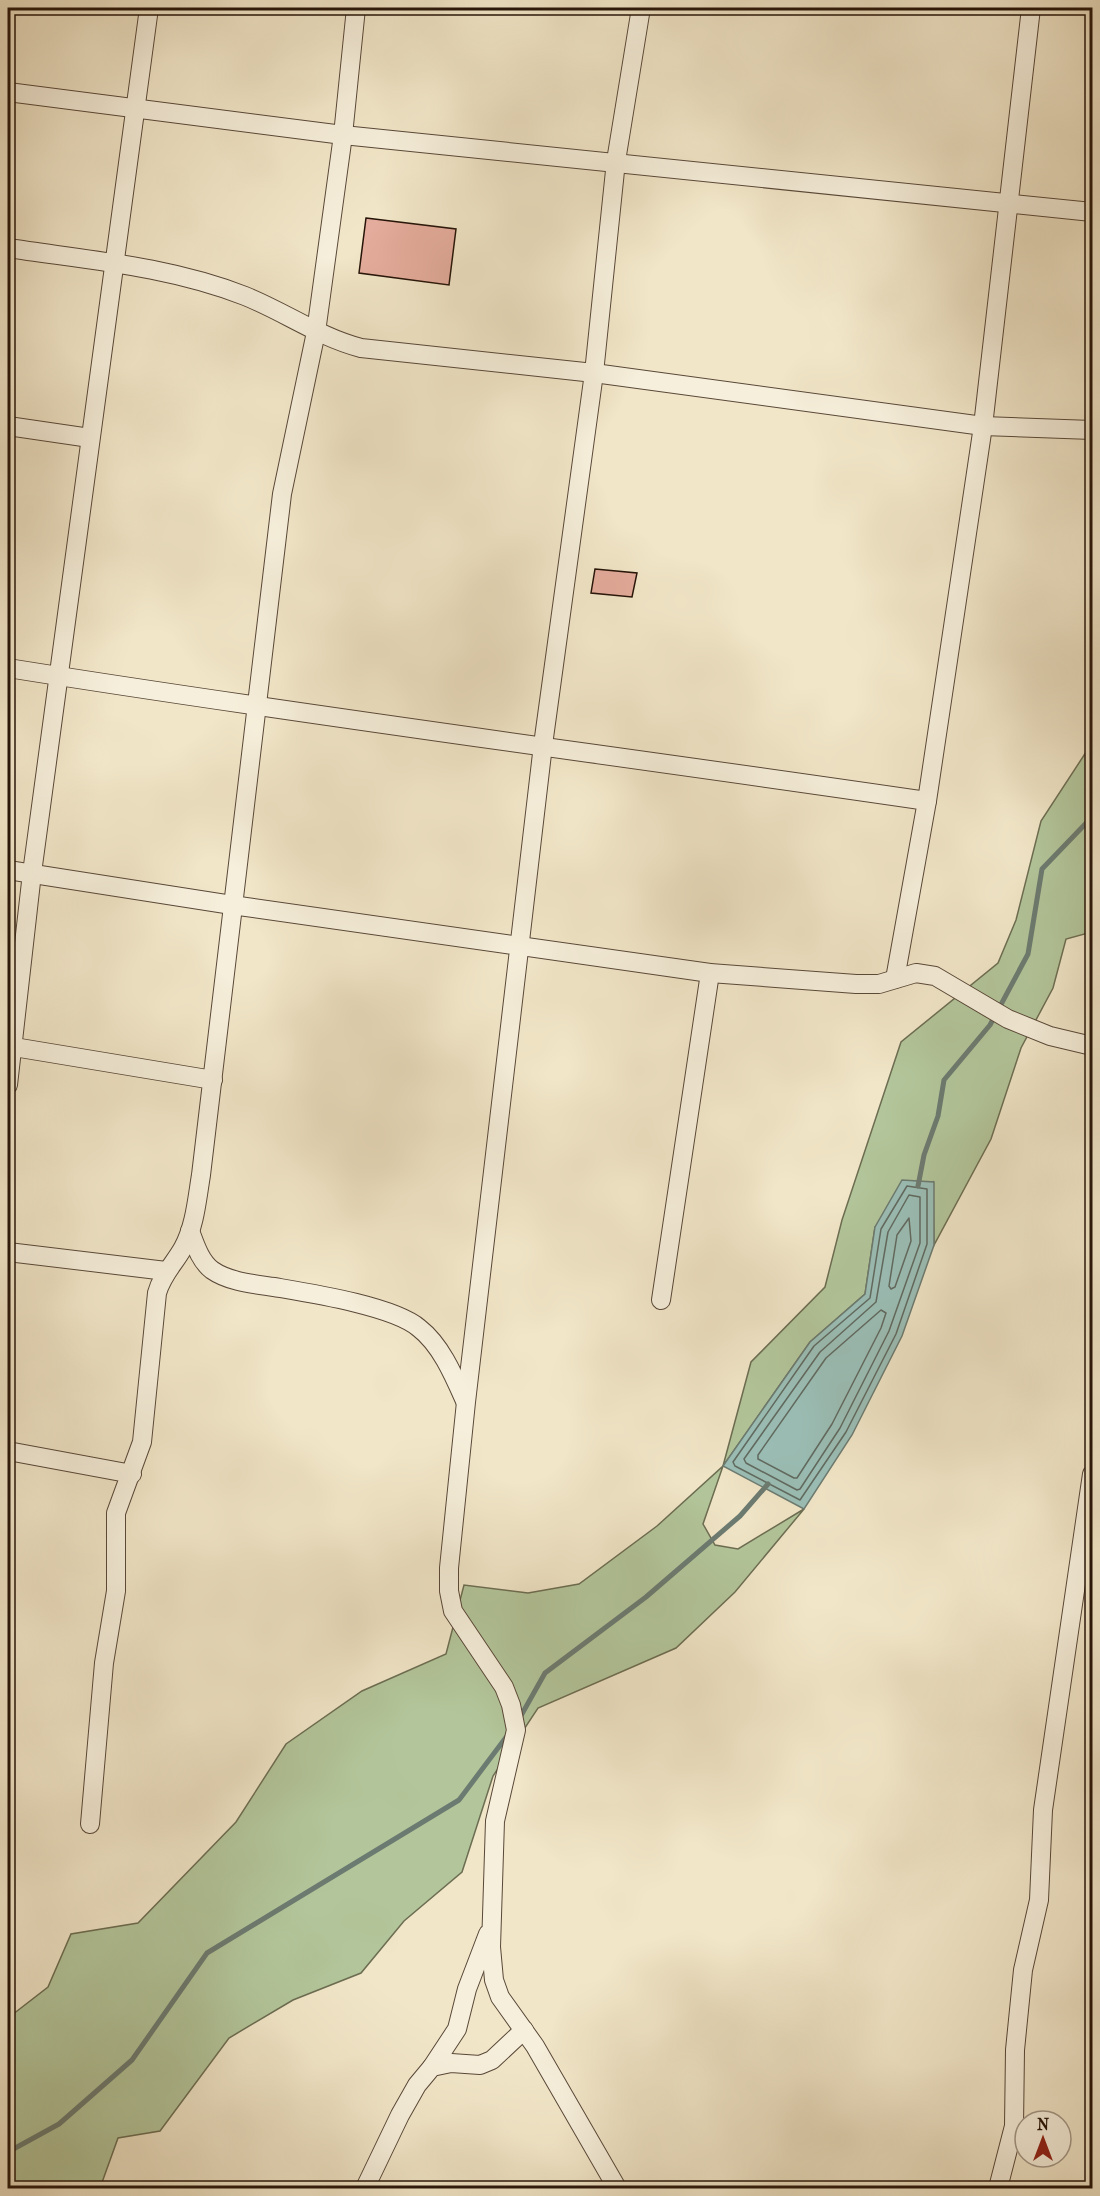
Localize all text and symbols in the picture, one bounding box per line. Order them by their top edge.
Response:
north arrow [1013,2109,1073,2169]
text: N [1037,2115,1050,2134]

